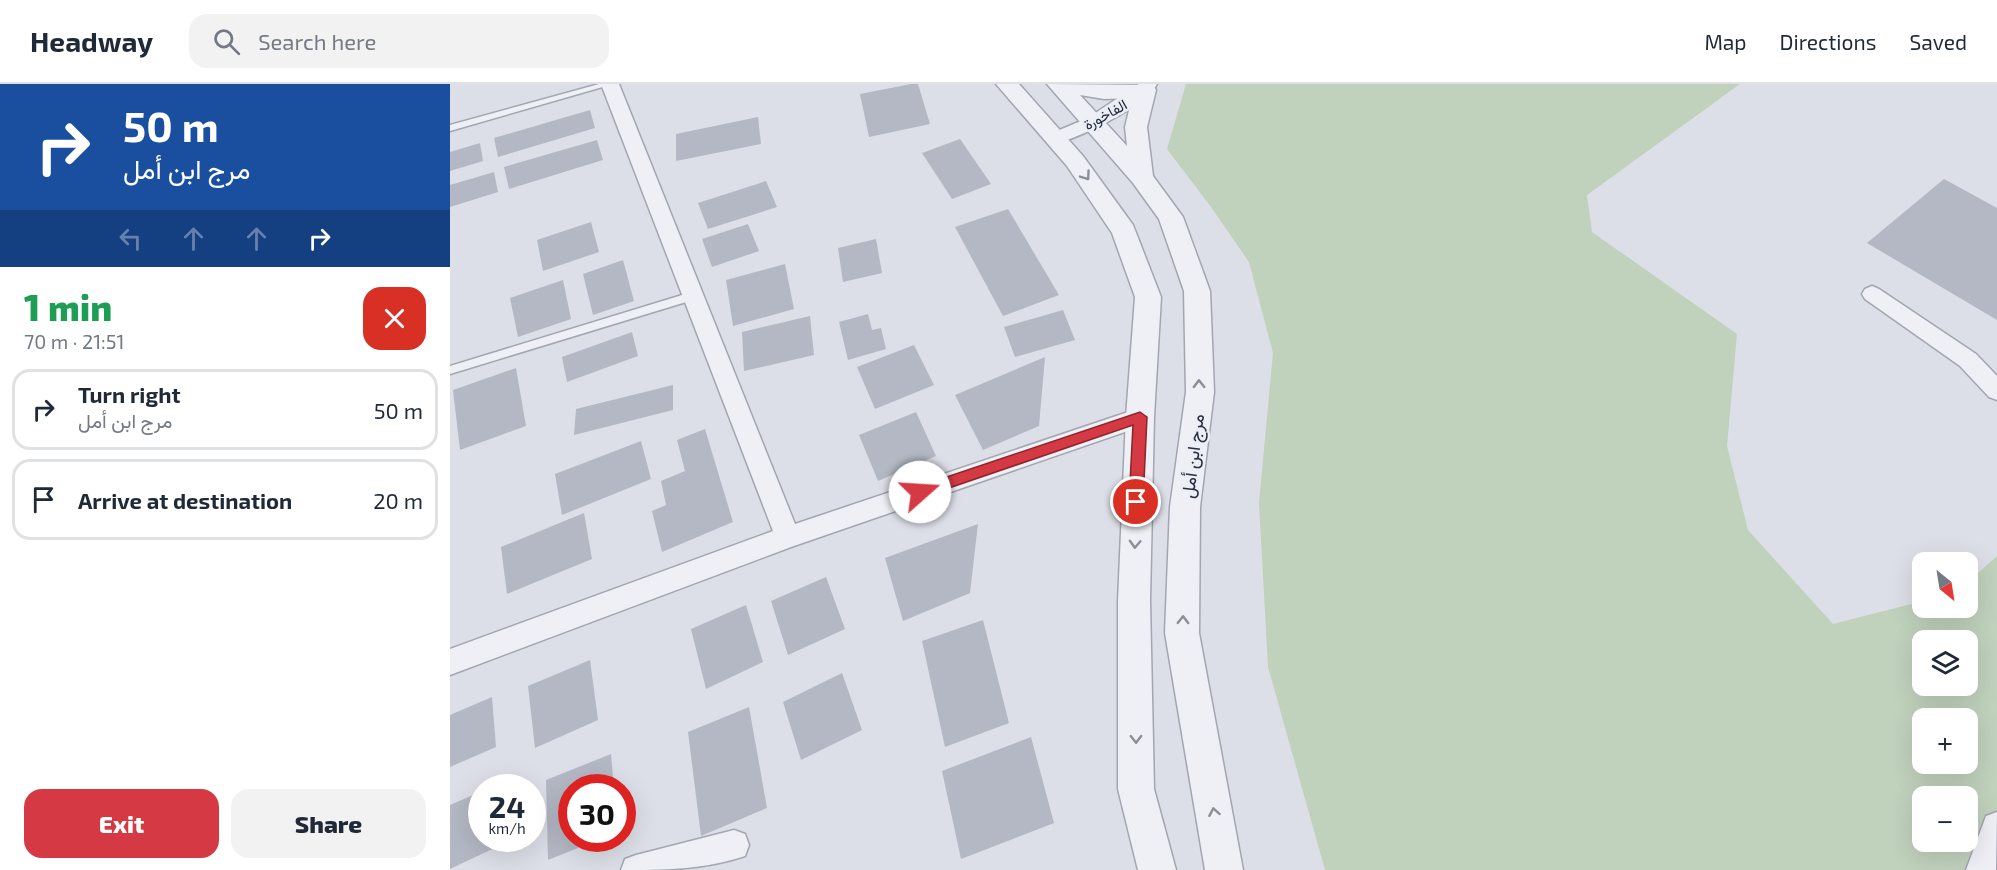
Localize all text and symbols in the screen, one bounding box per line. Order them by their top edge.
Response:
search box [189,14,609,68]
text: Headway [30,24,153,58]
icon: search [210,25,243,58]
text: Search here [258,28,376,54]
text: Map [1704,29,1747,54]
text: Directions [1780,29,1876,54]
text: Saved [1909,29,1967,54]
street label: الفاخورة [1080,95,1130,134]
text: 50 m [123,100,219,150]
icon: right [24,108,102,186]
text: مرج ابن أمل [123,152,250,184]
one-way arrow [1079,170,1090,181]
icon: left [114,222,147,255]
icon: ahead [177,222,210,255]
icon: ahead [240,222,273,255]
icon: right [303,222,336,255]
text: 1 min [24,285,112,328]
button: close [363,287,426,350]
text: 70 m · 21:51 [24,329,125,353]
one-way arrow [1193,380,1205,389]
text: Turn right [78,381,180,407]
icon: right [27,393,60,426]
text: 50 m [374,397,423,423]
text: مرج ابن أمل [78,408,172,432]
street label: مرج ابن أمل [1176,413,1210,500]
position arrow [888,460,952,524]
pin [1110,476,1161,527]
icon: arrive [27,483,60,516]
icon: arrive [1119,485,1152,518]
text: Arrive at destination [78,487,292,513]
text: 20 m [373,487,423,513]
one-way arrow [1129,539,1141,548]
north arrow [1912,552,1978,618]
map controls [1912,552,1978,852]
one-way arrow [1176,616,1189,625]
button: layers [1912,630,1978,696]
button: + [1912,708,1978,774]
one-way arrow [1129,734,1142,743]
speed limit sign: 30 [558,774,636,852]
button: − [1912,786,1978,852]
text: 24 [489,788,525,824]
button: Exit [24,789,219,858]
button: Share [231,789,426,858]
one-way arrow [1208,808,1221,818]
text: km/h [488,819,526,837]

